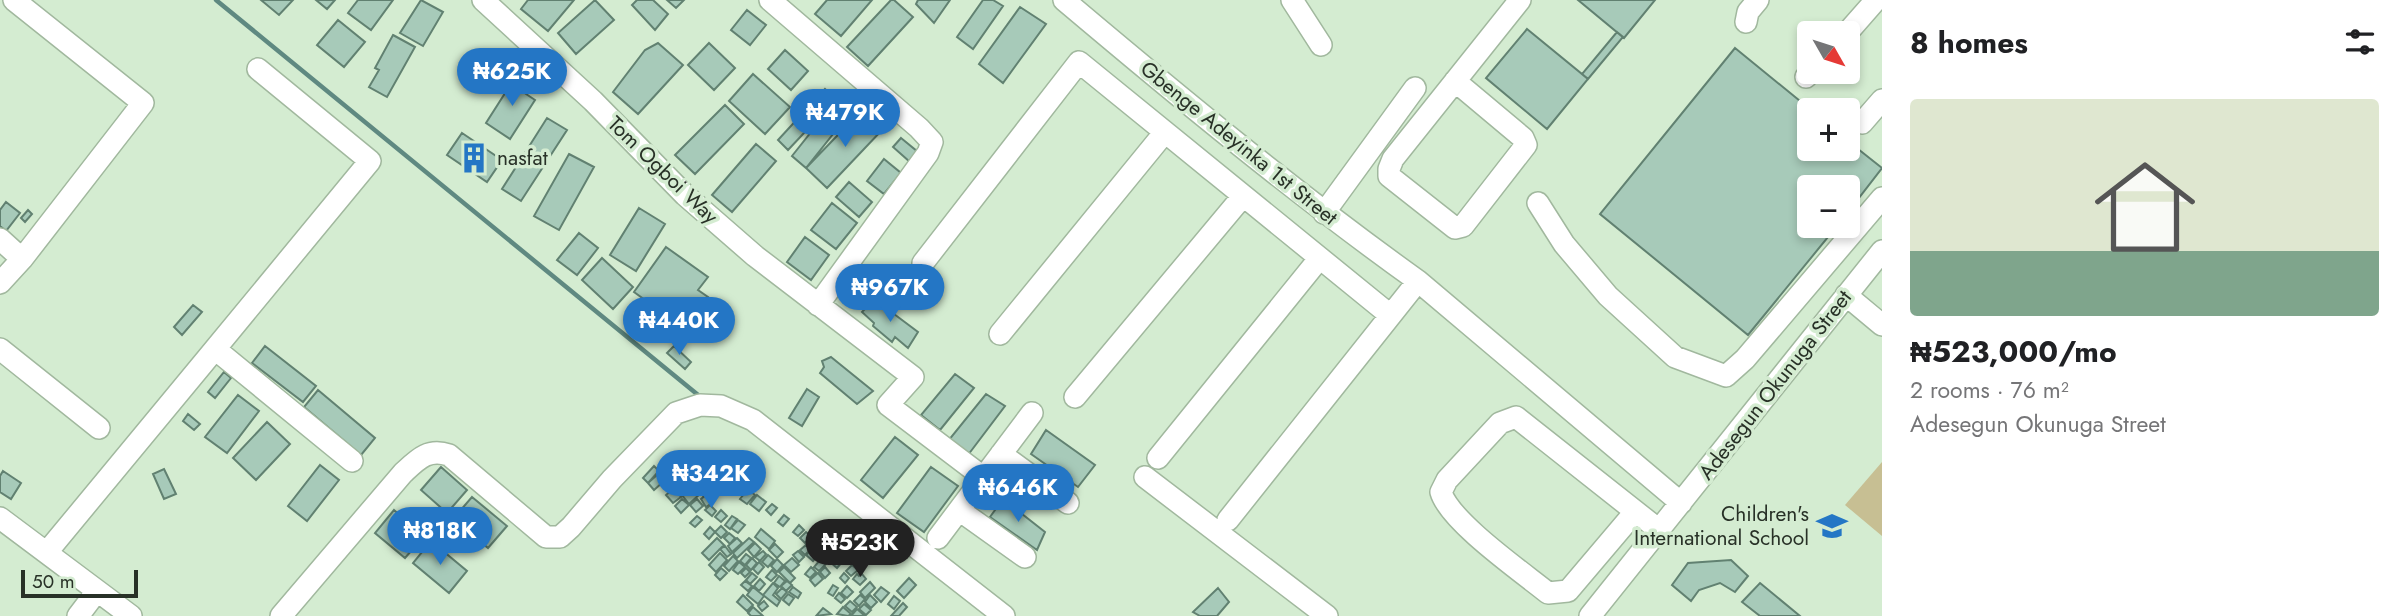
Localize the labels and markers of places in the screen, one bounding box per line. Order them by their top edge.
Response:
pin: ₦625K [463,48,561,108]
pin: ₦479K [796,90,894,149]
building icon: nasfat [457,141,491,175]
place label: nasfat [497,143,548,173]
pin: ₦967K [841,264,939,324]
pin: ₦440K [630,298,728,357]
pin: ₦342K [662,450,760,510]
pin: ₦646K [969,464,1067,524]
place label: Children's International School [1634,499,1809,553]
pin: ₦818K [391,508,489,567]
school or university icon: Children's International School [1815,509,1849,543]
pin: ₦523K [811,520,909,579]

